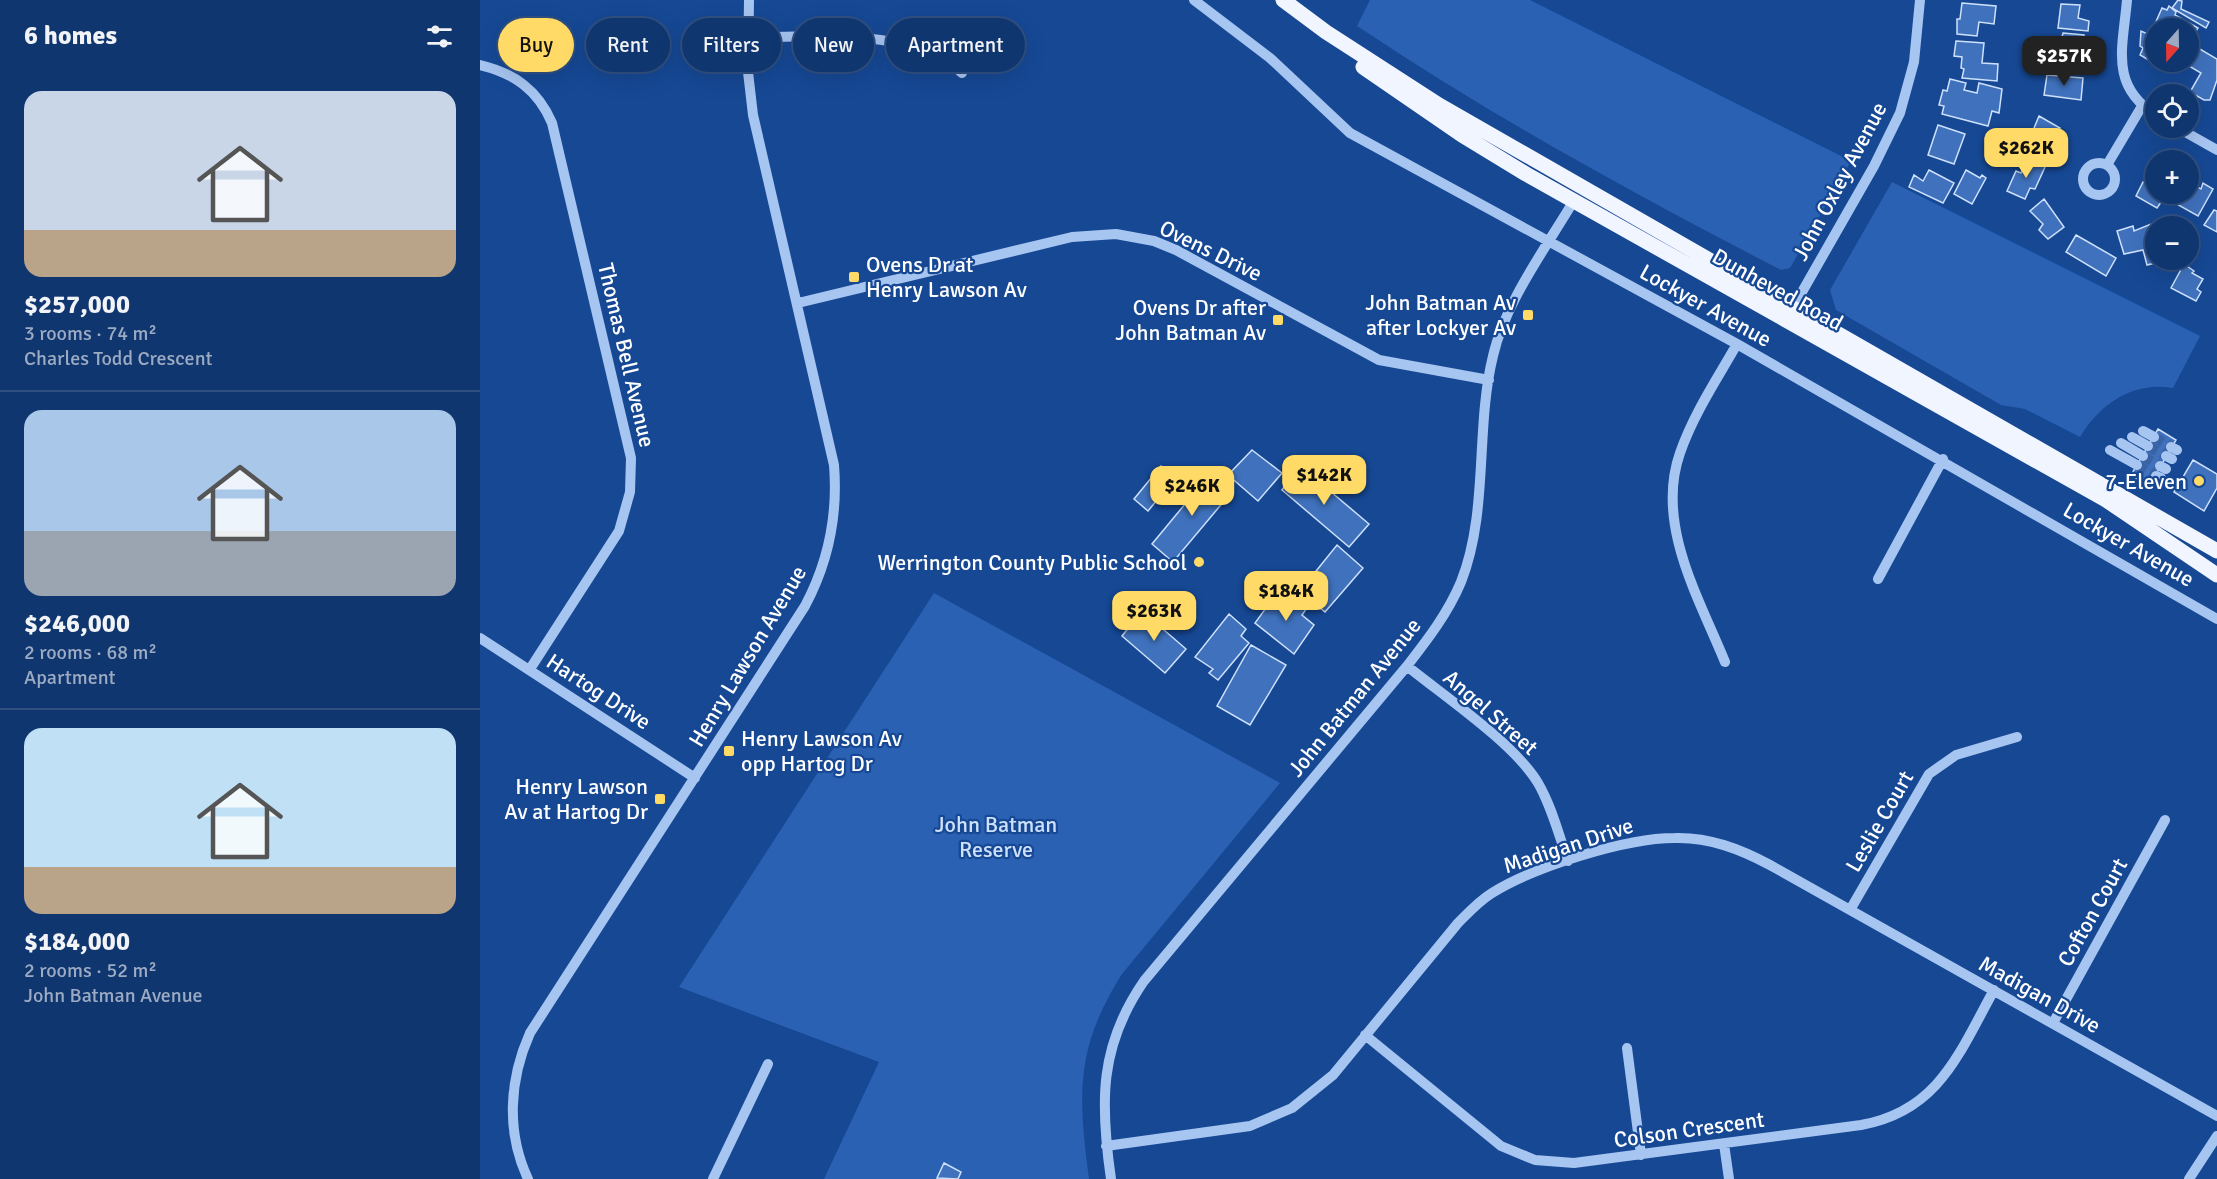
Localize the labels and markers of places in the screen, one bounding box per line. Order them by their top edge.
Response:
pin: $257K [2022,36,2106,87]
pin: $262K [1984,128,2068,179]
place label: Ovens Dr at Henry Lawson Av [866,251,1027,303]
marker: Ovens Dr at Henry Lawson Av [847,270,861,284]
place label: John Batman Av after Lockyer Av [1365,289,1516,341]
place label: Ovens Dr after John Batman Av [1115,294,1266,346]
marker: John Batman Av after Lockyer Av [1521,308,1535,322]
marker: Ovens Dr after John Batman Av [1271,313,1285,327]
pin: $142K [1282,455,1366,506]
pin: $246K [1150,466,1234,517]
place label: 7-Eleven [2105,468,2187,495]
marker: 7-Eleven [2192,474,2206,488]
place label: Werrington County Public School [877,549,1187,576]
marker: Werrington County Public School [1192,555,1206,569]
pin: $184K [1244,571,1328,622]
pin: $263K [1112,591,1196,642]
place label: Henry Lawson Av opp Hartog Dr [741,725,902,777]
marker: Henry Lawson Av opp Hartog Dr [722,744,736,758]
place label: Henry Lawson Av at Hartog Dr [504,773,648,825]
marker: Henry Lawson Av at Hartog Dr [653,792,667,806]

